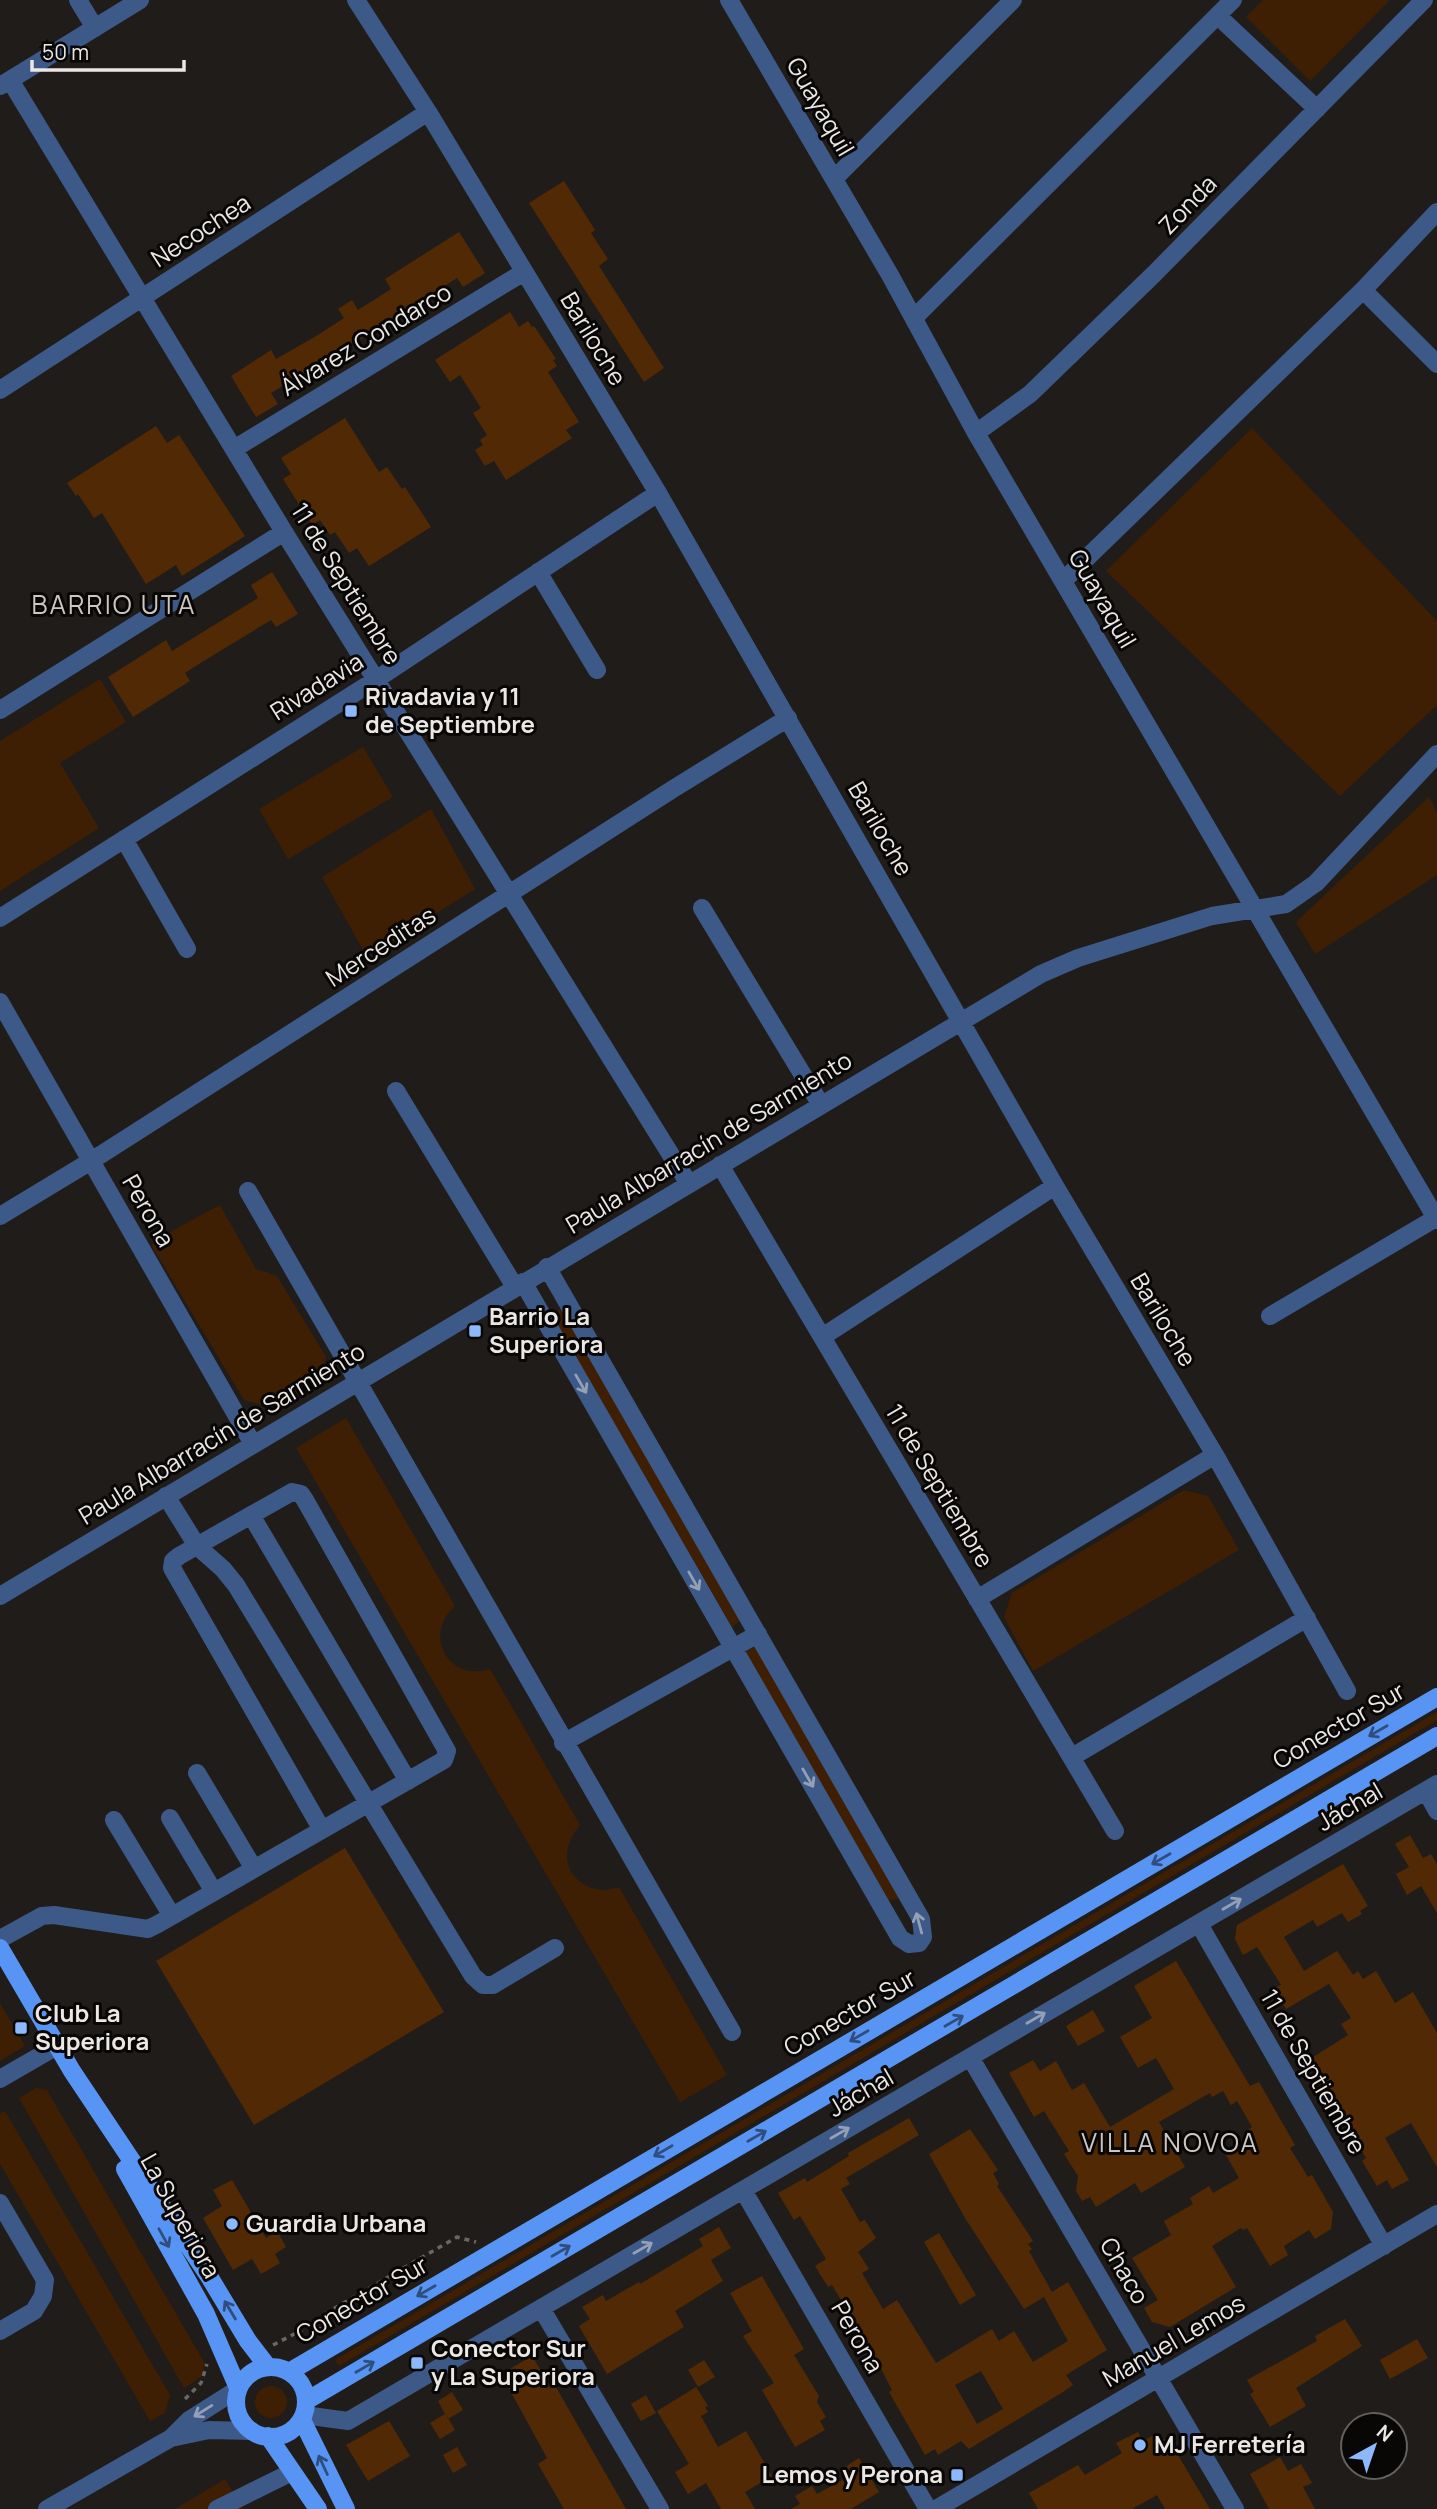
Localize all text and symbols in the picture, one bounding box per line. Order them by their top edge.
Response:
scale bar [32,28,184,72]
text: 50 m [42,38,89,66]
street label: Guayaquil [780,51,863,162]
street label: Zonda [1151,167,1223,241]
street label: Necochea [144,185,256,274]
street label: Álvarez Condarco [273,275,457,403]
street label: Bariloche [553,285,635,391]
street label: 11 de Septiembre [284,496,410,670]
street label: Guayaquil [1062,543,1145,654]
district label: BARRIO UTA [32,586,197,622]
street label: Rivadavia [263,644,369,727]
place label: Rivadavia y 11 de Septiembre [365,679,535,740]
marker: Rivadavia y 11 de Septiembre [343,703,359,719]
street label: Bariloche [841,775,922,881]
street label: Merceditas [319,898,442,994]
street label: Paula Albarracín de Sarmiento [559,1043,857,1240]
street label: Perona [115,1168,183,1253]
street label: Bariloche [1123,1266,1205,1372]
place label: Barrio La Superiora [489,1299,603,1360]
marker: Barrio La Superiora [467,1323,483,1339]
street label: Paula Albarracín de Sarmiento [72,1334,370,1531]
one-way arrow [574,1373,588,1393]
street label: 11 de Septiembre [878,1397,1002,1573]
one-way arrow [688,1570,701,1591]
street label: Conector Sur [1266,1673,1411,1776]
one-way arrow [1369,1724,1389,1738]
one-way arrow [801,1768,815,1788]
street label: Jáchal [1310,1774,1388,1838]
one-way arrow [1151,1852,1171,1866]
one-way arrow [1222,1897,1242,1911]
one-way arrow [912,1912,925,1934]
street label: Conector Sur [777,1960,922,2063]
street label: 11 de Septiembre [1254,1983,1375,2160]
place label: Club La Superiora [35,1996,149,2057]
one-way arrow [1026,2011,1046,2025]
one-way arrow [943,2013,963,2027]
marker: Club La Superiora [13,2020,29,2036]
one-way arrow [850,2029,870,2043]
street label: Jáchal [821,2060,899,2124]
district label: VILLA NOVOA [1081,2124,1259,2160]
one-way arrow [829,2126,849,2140]
one-way arrow [747,2129,767,2143]
one-way arrow [653,2145,673,2159]
street label: La Superiora [134,2147,229,2283]
place label: Guardia Urbana [246,2206,426,2239]
marker: Guardia Urbana [224,2216,240,2232]
one-way arrow [158,2227,171,2248]
street label: Chaco [1093,2231,1158,2310]
one-way arrow [633,2241,653,2255]
one-way arrow [551,2244,571,2258]
street label: Conector Sur [289,2247,434,2350]
one-way arrow [417,2284,437,2298]
street label: Manuel Lemos [1096,2286,1250,2394]
street label: Perona [824,2294,892,2379]
one-way arrow [223,2301,237,2321]
place label: Conector Sur y La Superiora [431,2331,595,2392]
marker: Conector Sur y La Superiora [409,2355,425,2371]
one-way arrow [355,2359,375,2373]
one-way arrow [194,2405,214,2419]
north arrow [1339,2411,1409,2481]
text: N [1371,2419,1399,2447]
place label: MJ Ferretería [1154,2427,1306,2460]
marker: MJ Ferretería [1132,2437,1148,2453]
one-way arrow [316,2455,329,2476]
place label: Lemos y Perona [762,2457,943,2490]
marker: Lemos y Perona [949,2467,965,2483]

